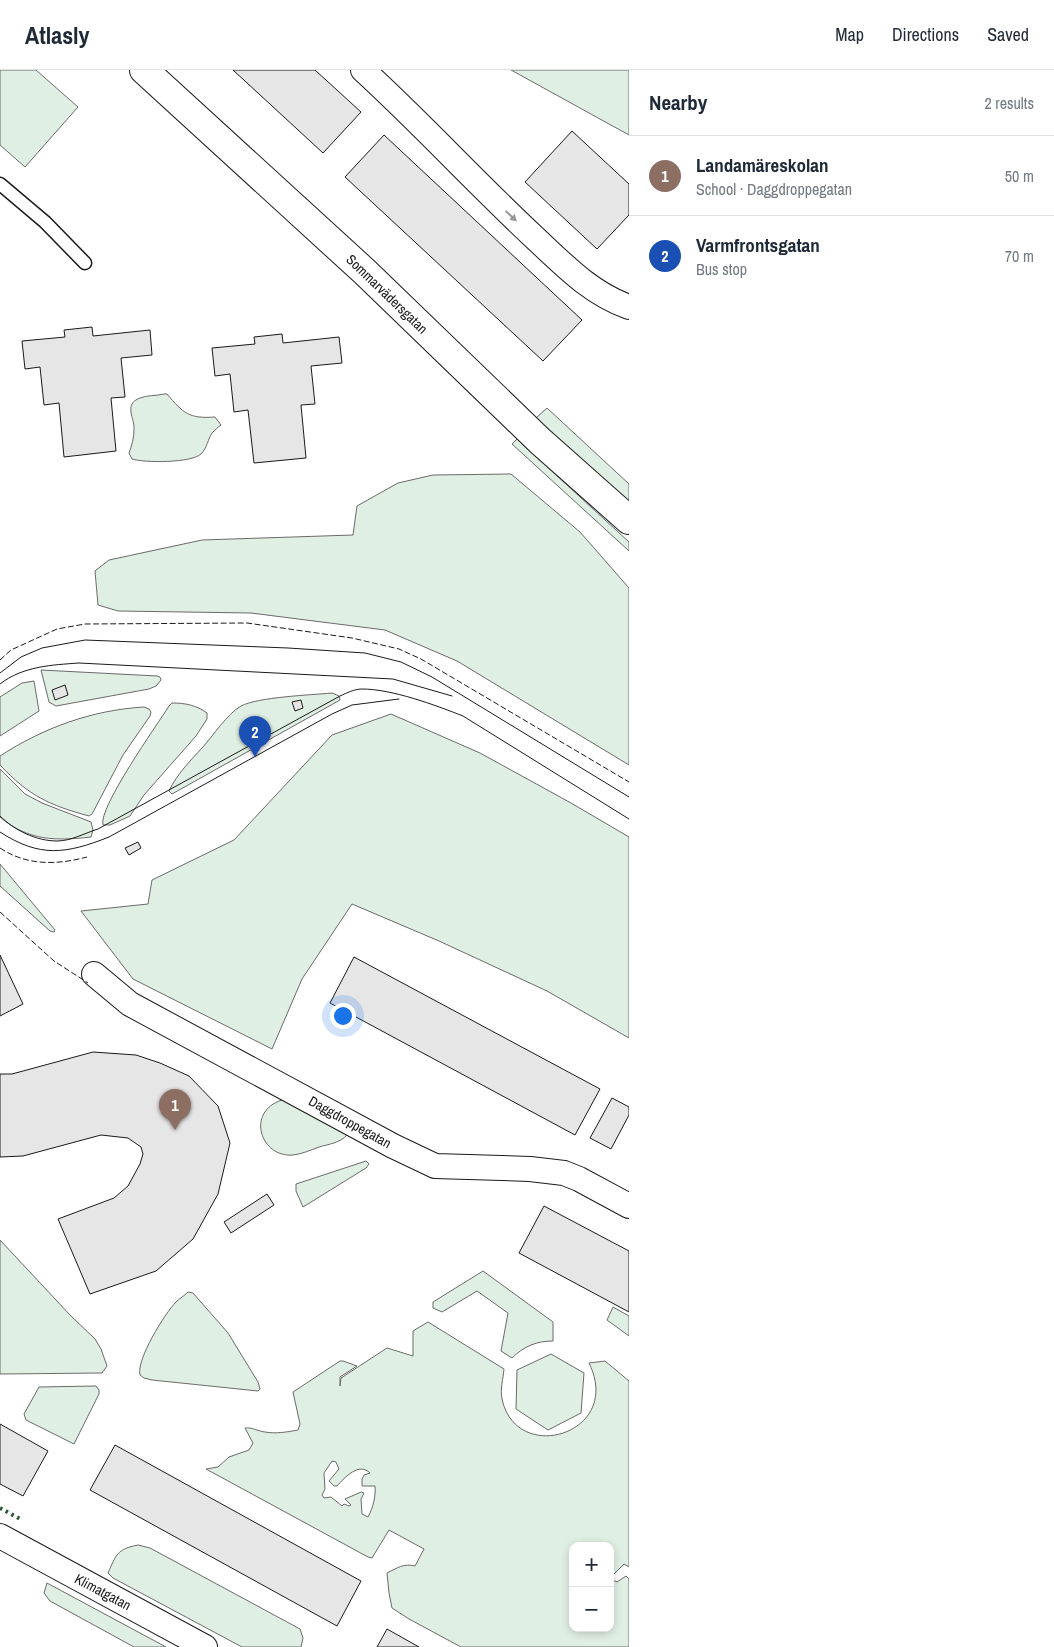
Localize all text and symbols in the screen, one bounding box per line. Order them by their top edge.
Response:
text: Atlasly [25,19,90,51]
text: Map [835,22,864,47]
text: Directions [892,22,959,47]
text: Saved [987,22,1029,47]
text: Nearby [649,88,707,117]
text: 2 results [984,92,1034,114]
text: Landamäreskolan [696,152,829,178]
text: 1 [661,165,669,187]
text: 50 m [1005,165,1034,187]
text: School · Daggdroppegatan [696,178,852,200]
one-way arrow [505,210,517,222]
text: Varmfrontsgatan [696,232,820,258]
text: 2 [661,245,669,267]
text: 70 m [1005,245,1034,267]
street label: Sommarvädersgatan [342,251,432,337]
text: Bus stop [696,258,747,280]
pin: 2 [239,716,271,757]
your location [330,1003,356,1029]
pin: 1 [159,1089,191,1130]
street label: Daggdroppegatan [305,1092,395,1152]
map controls [569,1542,614,1632]
button: + [569,1542,614,1587]
street label: Klimatgatan [72,1570,134,1614]
button: − [569,1587,614,1632]

